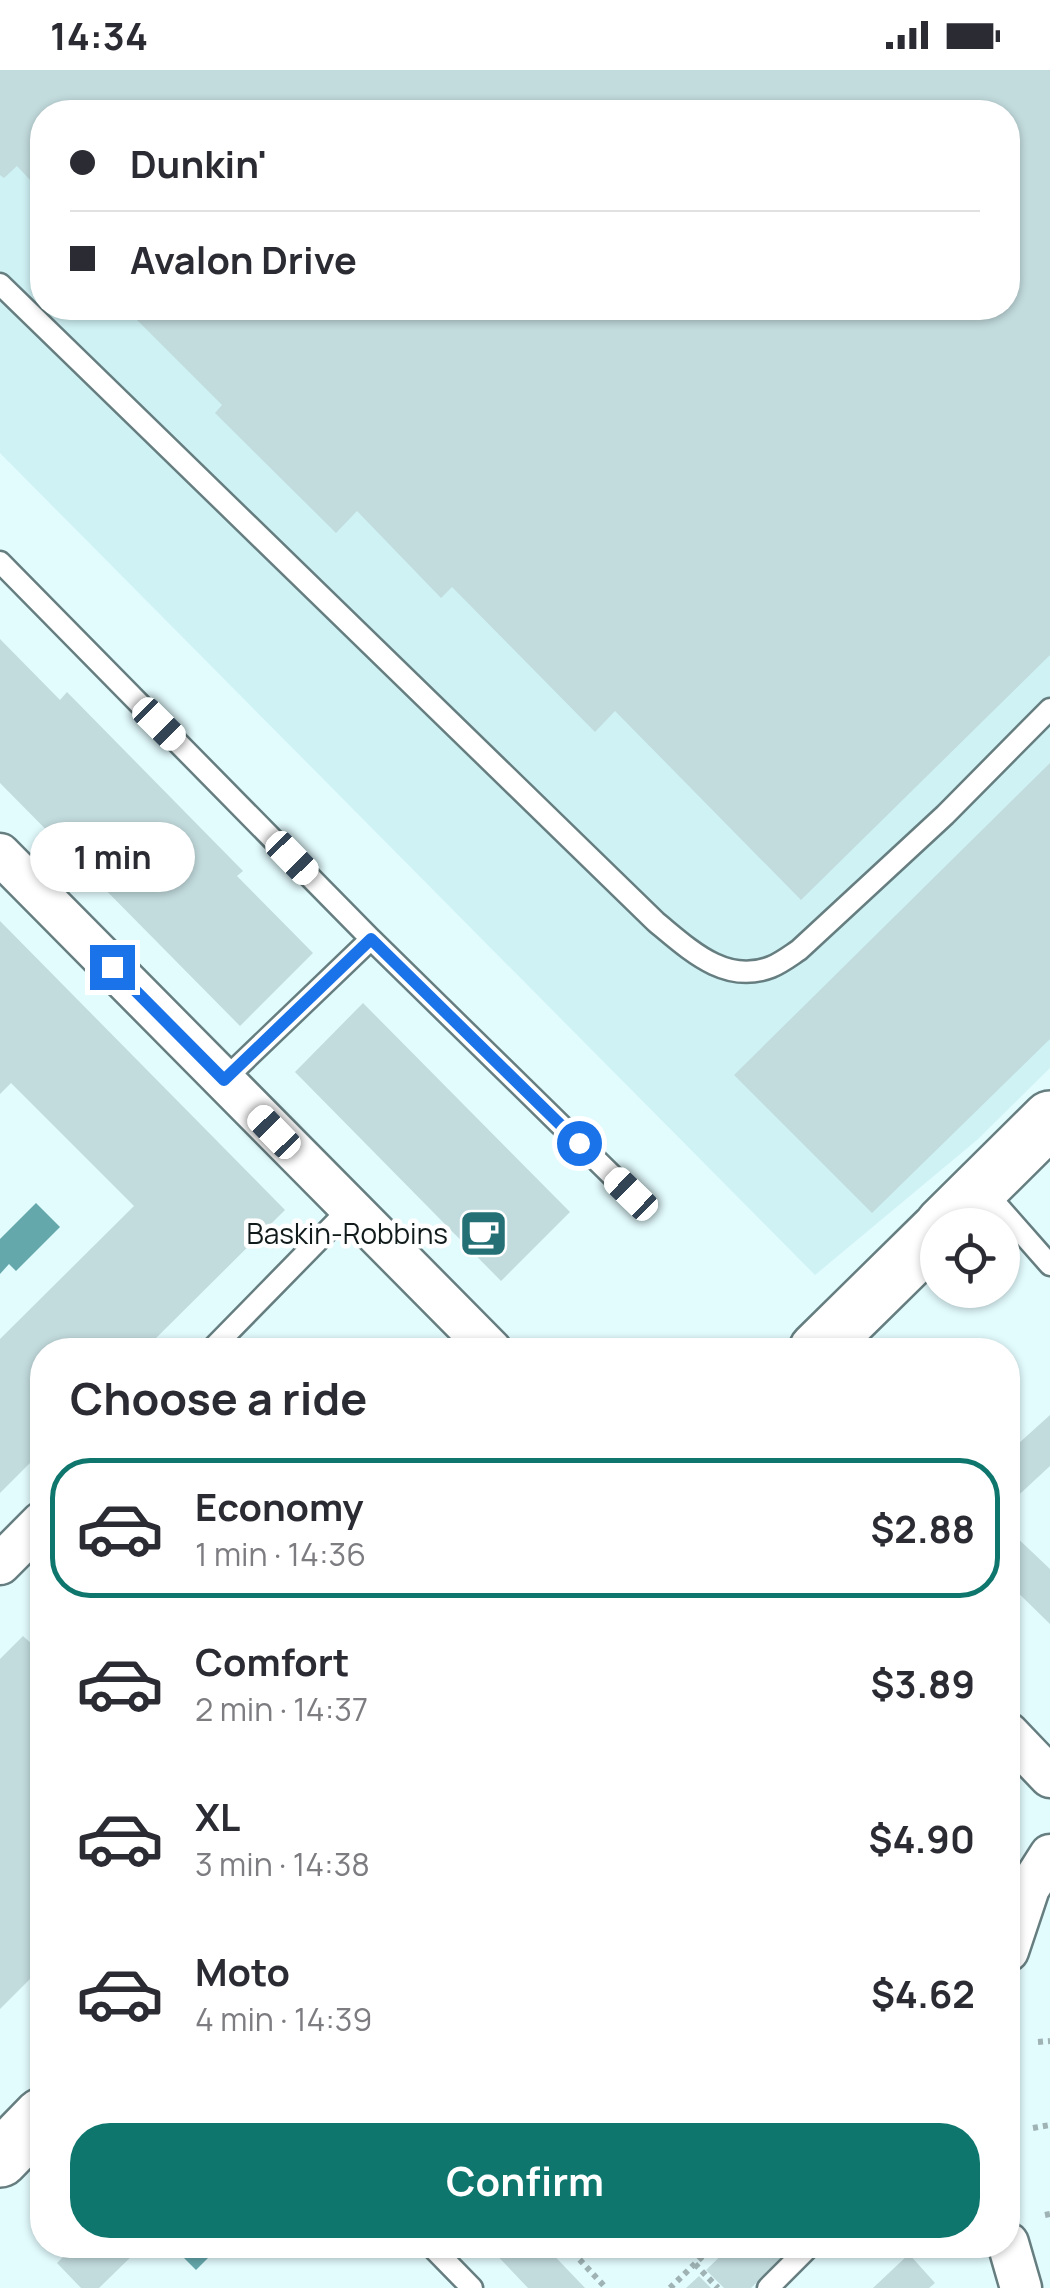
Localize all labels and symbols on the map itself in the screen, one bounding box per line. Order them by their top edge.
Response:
car [127,692,191,756]
callout: 1 min [29,822,194,892]
car [260,826,324,890]
route end [90,945,135,990]
car [242,1100,306,1164]
route start [557,1121,602,1166]
car [599,1162,663,1226]
cafe icon: Baskin-Robbins [457,1208,509,1260]
place label: Baskin-Robbins [247,1214,448,1252]

